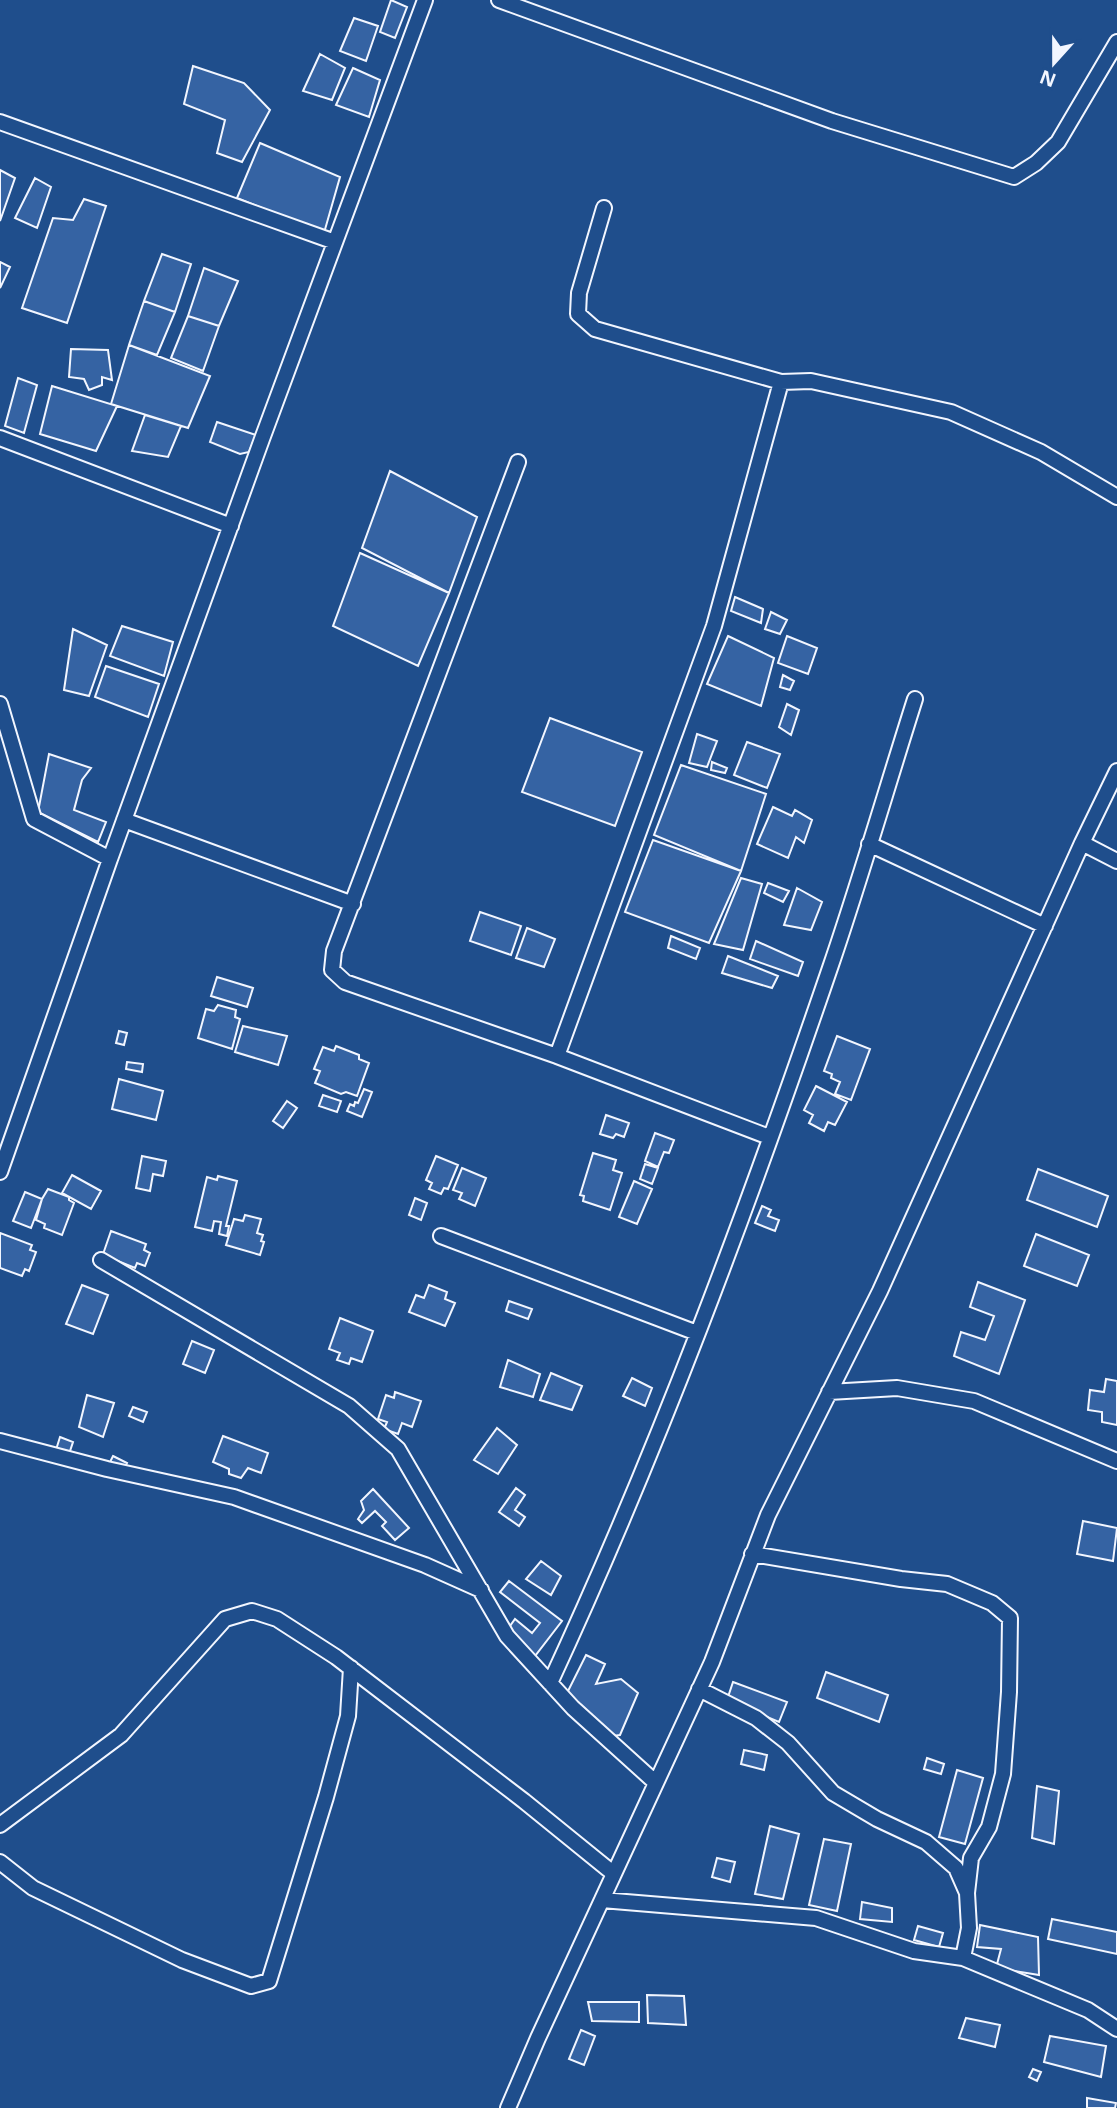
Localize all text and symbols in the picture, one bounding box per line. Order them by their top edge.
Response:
north arrow [1019,28,1089,98]
text: N [1036,64,1060,94]

